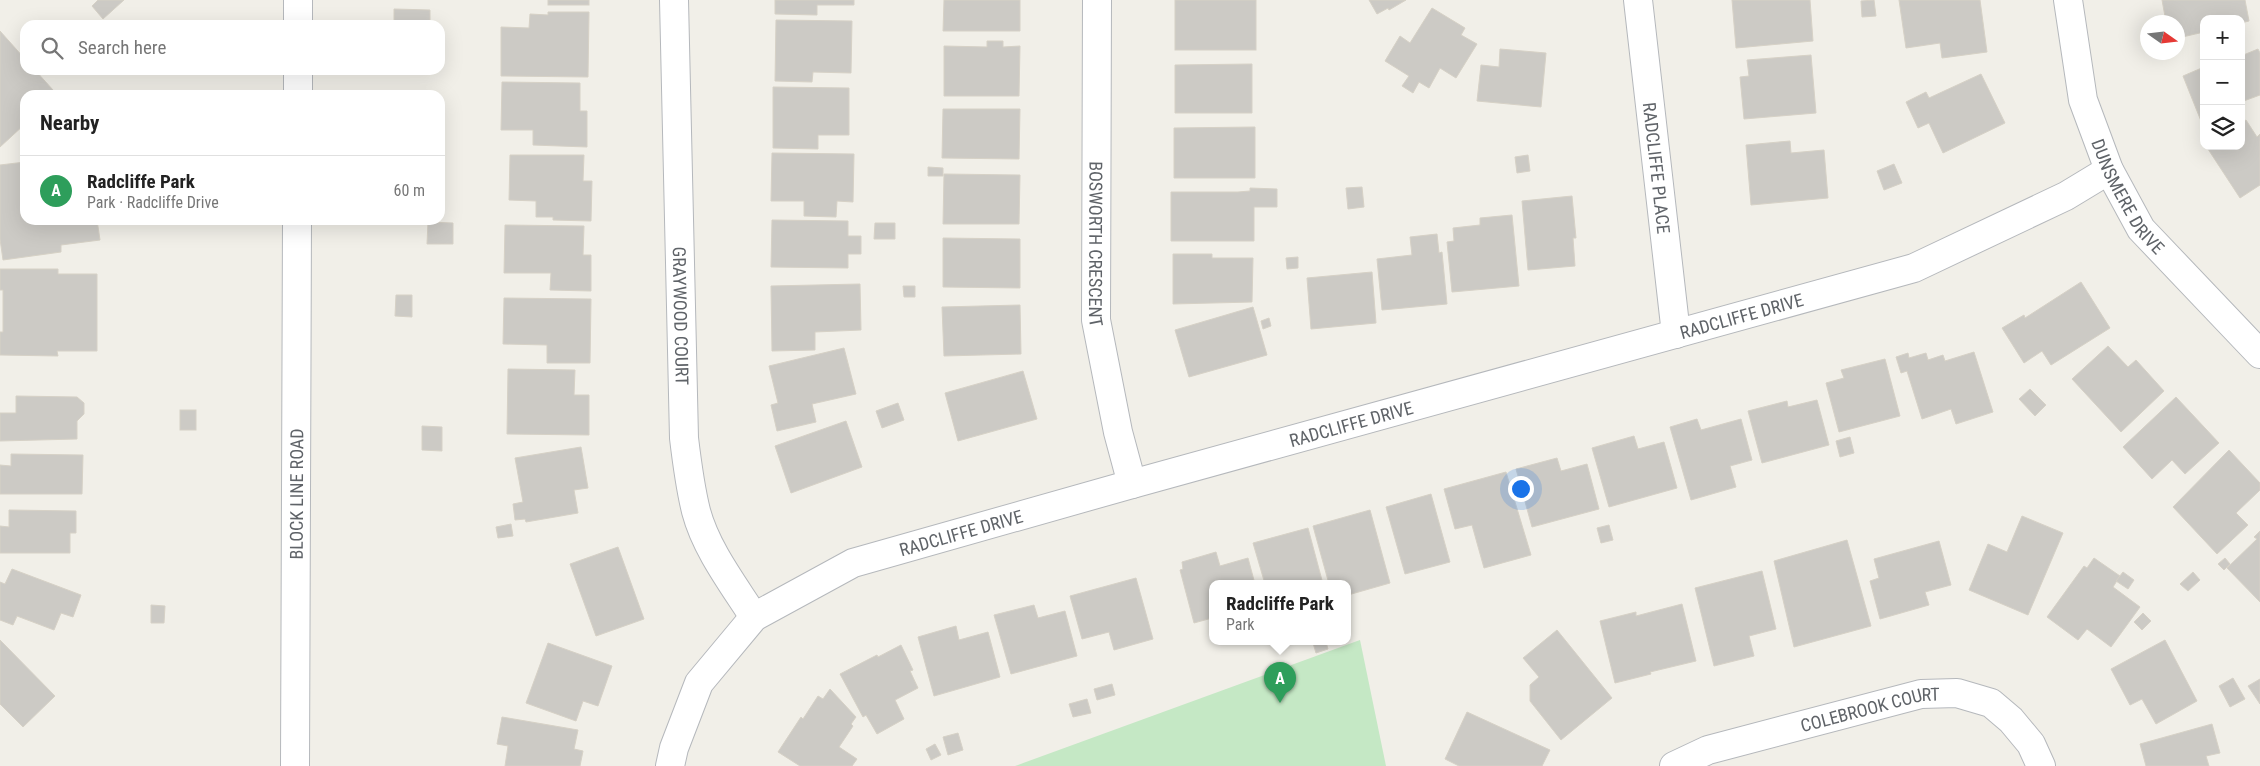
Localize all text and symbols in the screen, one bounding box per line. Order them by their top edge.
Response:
north arrow [2140,15,2185,60]
map controls [2200,15,2245,150]
button: + [2200,15,2245,60]
search box [20,20,445,75]
icon: search [38,34,66,62]
text: Search here [78,36,166,59]
button: − [2200,60,2245,105]
street label: RADCLIFFE PLACE [1639,101,1675,235]
button: layers [2200,105,2245,150]
text: Nearby [40,111,99,135]
street label: DUNSMERE DRIVE [2088,136,2169,258]
street label: BOSWORTH CRESCENT [1085,161,1108,329]
text: Radcliffe Park [87,170,195,193]
text: A [51,181,61,200]
text: 60 m [393,181,425,200]
text: Park · Radcliffe Drive [87,193,219,212]
street label: GRAYWOOD COURT [669,246,693,385]
street label: RADCLIFFE DRIVE [1677,289,1806,343]
street label: RADCLIFFE DRIVE [1287,396,1415,451]
street label: BLOCK LINE ROAD [285,428,307,560]
your location [1508,476,1534,502]
street label: RADCLIFFE DRIVE [897,505,1025,560]
popup [1209,580,1351,645]
text: Radcliffe Park [1226,592,1334,615]
text: Park [1226,615,1255,634]
pin: A [1264,662,1296,703]
street label: COLEBROOK COURT [1798,683,1940,736]

